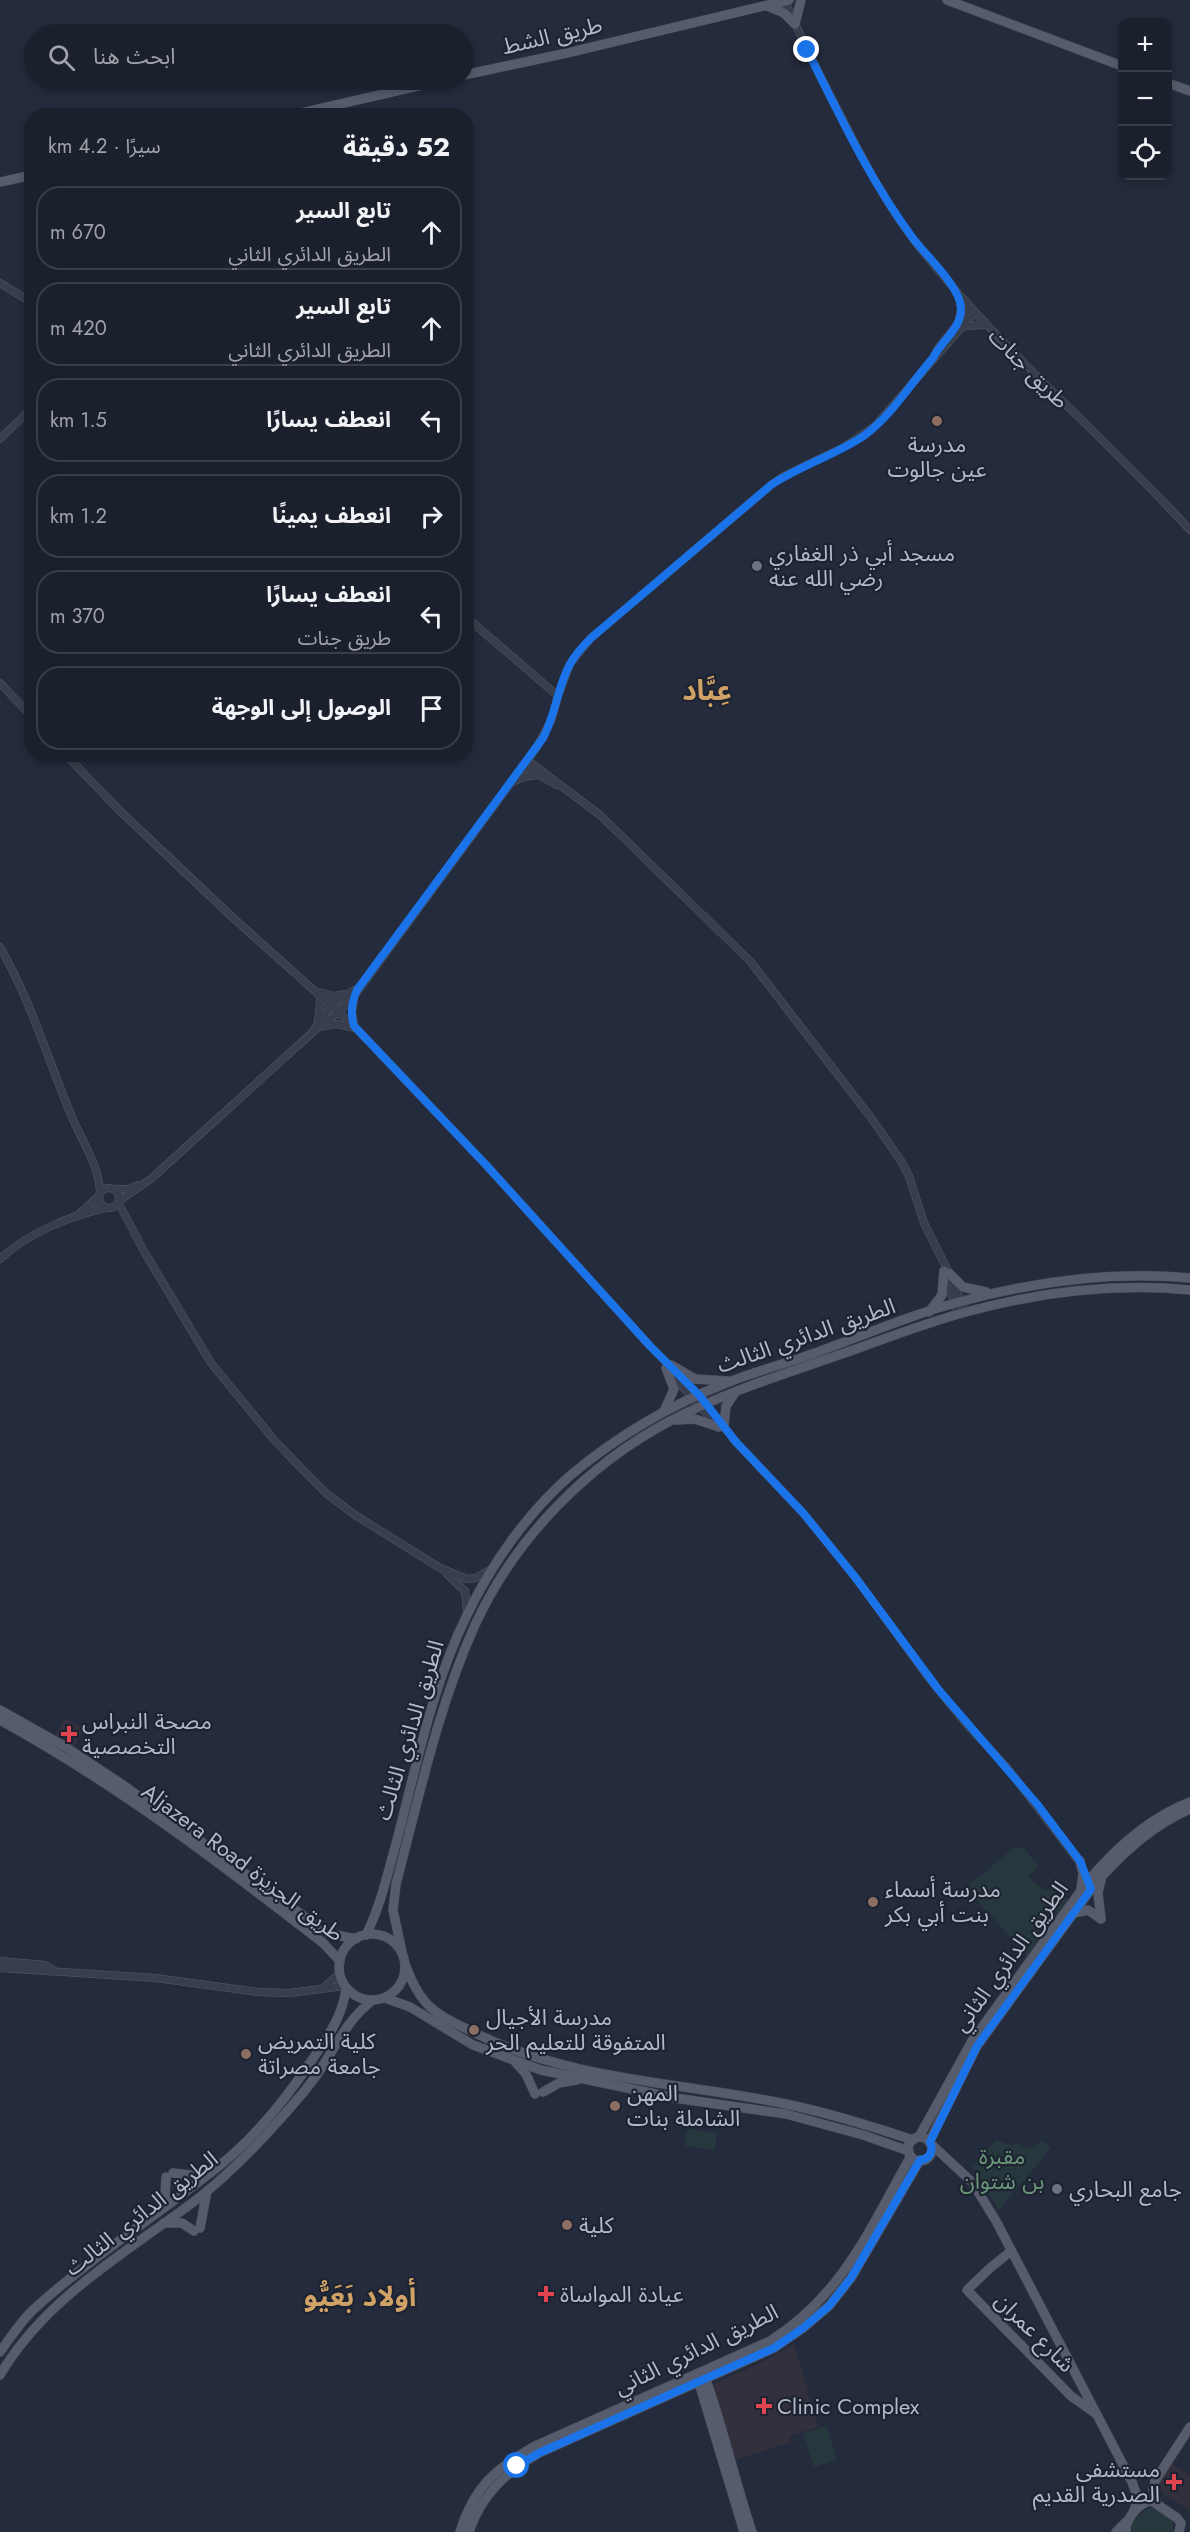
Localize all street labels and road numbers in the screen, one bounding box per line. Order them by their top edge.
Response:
street label: طريق الشط [499,8,605,62]
street label: طريق جنات [981,320,1077,416]
street label: الطريق الدائري الثالث [712,1289,900,1382]
street label: الطريق الدائري الثالث [366,1636,453,1824]
street label: Aljazera Road طريق الجزيزة [135,1775,351,1949]
street label: الطريق الدائري الثاني [944,1874,1076,2039]
street label: الطريق الدائري الثالث [58,2143,225,2284]
street label: شارع عمران [987,2285,1082,2380]
street label: الطريق الدائري الثاني [608,2295,784,2404]

